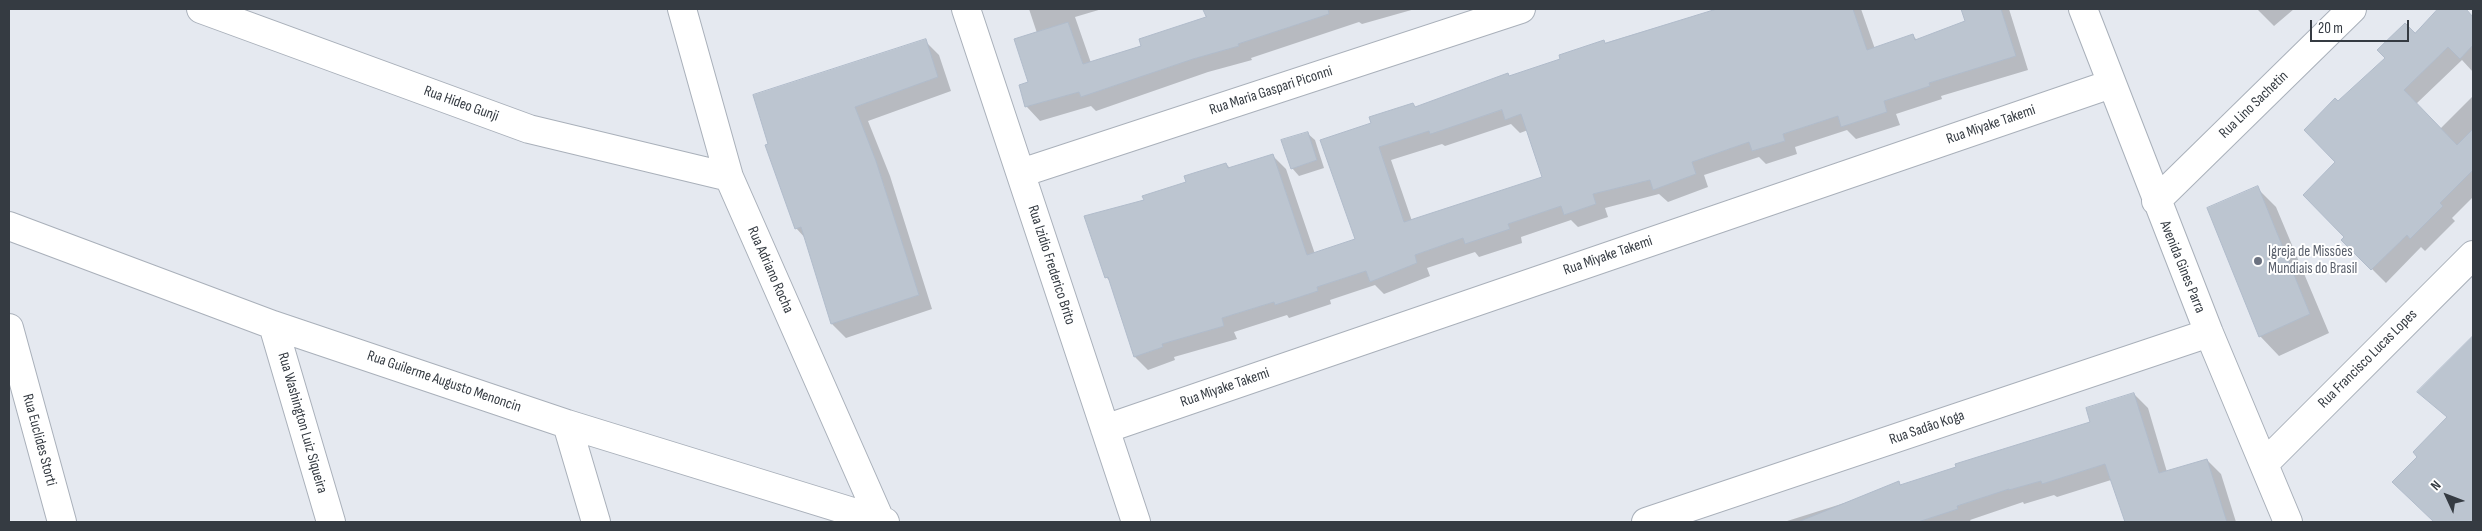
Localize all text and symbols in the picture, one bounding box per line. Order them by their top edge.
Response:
scale bar [2312,10,2411,42]
text: 20 m [2318,19,2343,38]
street label: Rua Maria Gaspari Piconni [1207,63,1335,119]
street label: Rua Lino Sachetin [2216,68,2292,142]
street label: Rua Hideo Gunji [421,82,501,126]
street label: Rua Miyake Takemi [1944,101,2038,149]
street label: Rua Izidio Frederico Brito [1023,203,1079,327]
street label: Avenida Gines Parra [2155,218,2209,316]
street label: Rua Adriano Rocha [743,224,797,316]
street label: Rua Miyake Takemi [1561,232,1655,280]
place label: Igreja de Missões Mundiais do Brasil [2268,243,2357,278]
marker: Igreja de Missões Mundiais do Brasil [2252,255,2264,267]
street label: Rua Francisco Lucas Lopes [2315,306,2421,412]
street label: Rua Guilerme Augusto Menoncin [365,347,523,417]
street label: Rua Washington Luiz Siqueira [273,351,331,495]
street label: Rua Miyake Takemi [1178,364,1272,412]
street label: Rua Euclides Storti [18,392,60,488]
street label: Rua Sadão Koga [1887,407,1967,449]
north arrow [2422,471,2472,521]
text: N [2427,477,2444,494]

